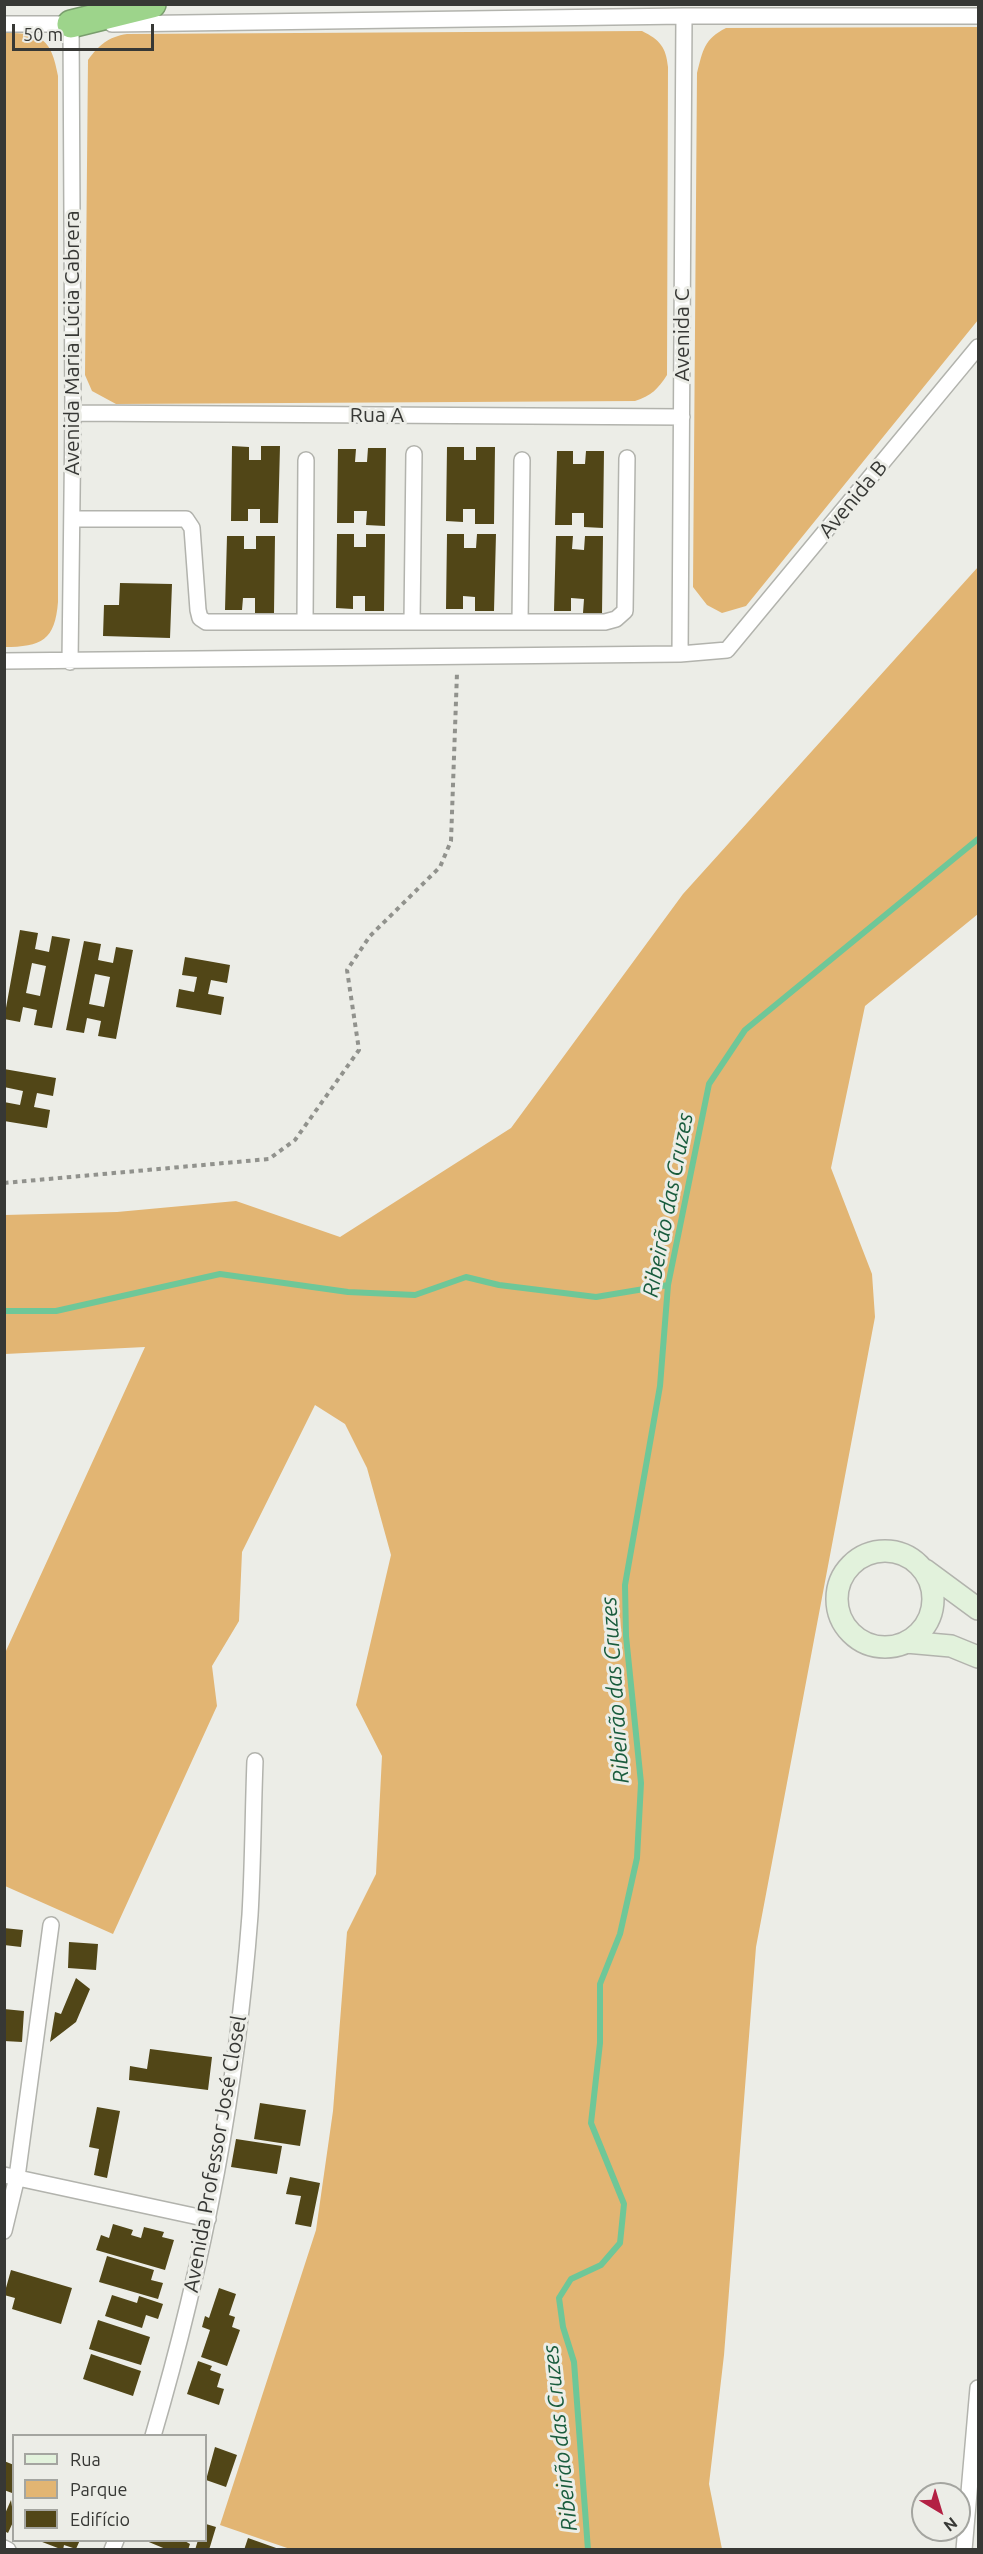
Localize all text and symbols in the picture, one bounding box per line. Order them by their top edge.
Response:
scale bar [15,12,158,50]
text: 50 m [23,24,63,44]
street label: Avenida Maria Lúcia Cabrera [59,210,85,476]
street label: Avenida C [669,288,695,382]
street label: Rua A [350,402,404,428]
street label: Avenida B [813,455,893,543]
water label: Ribeirão das Cruzes [637,1111,699,1299]
water label: Ribeirão das Cruzes [595,1596,635,1784]
street label: Avenida Professor José Closel [178,2014,252,2294]
water label: Ribeirão das Cruzes [537,2343,583,2533]
legend [12,2434,207,2542]
text: Rua [70,2449,101,2469]
text: Parque [70,2479,127,2499]
north arrow [911,2482,971,2542]
text: Edifício [70,2509,130,2529]
text: N [941,2514,961,2535]

